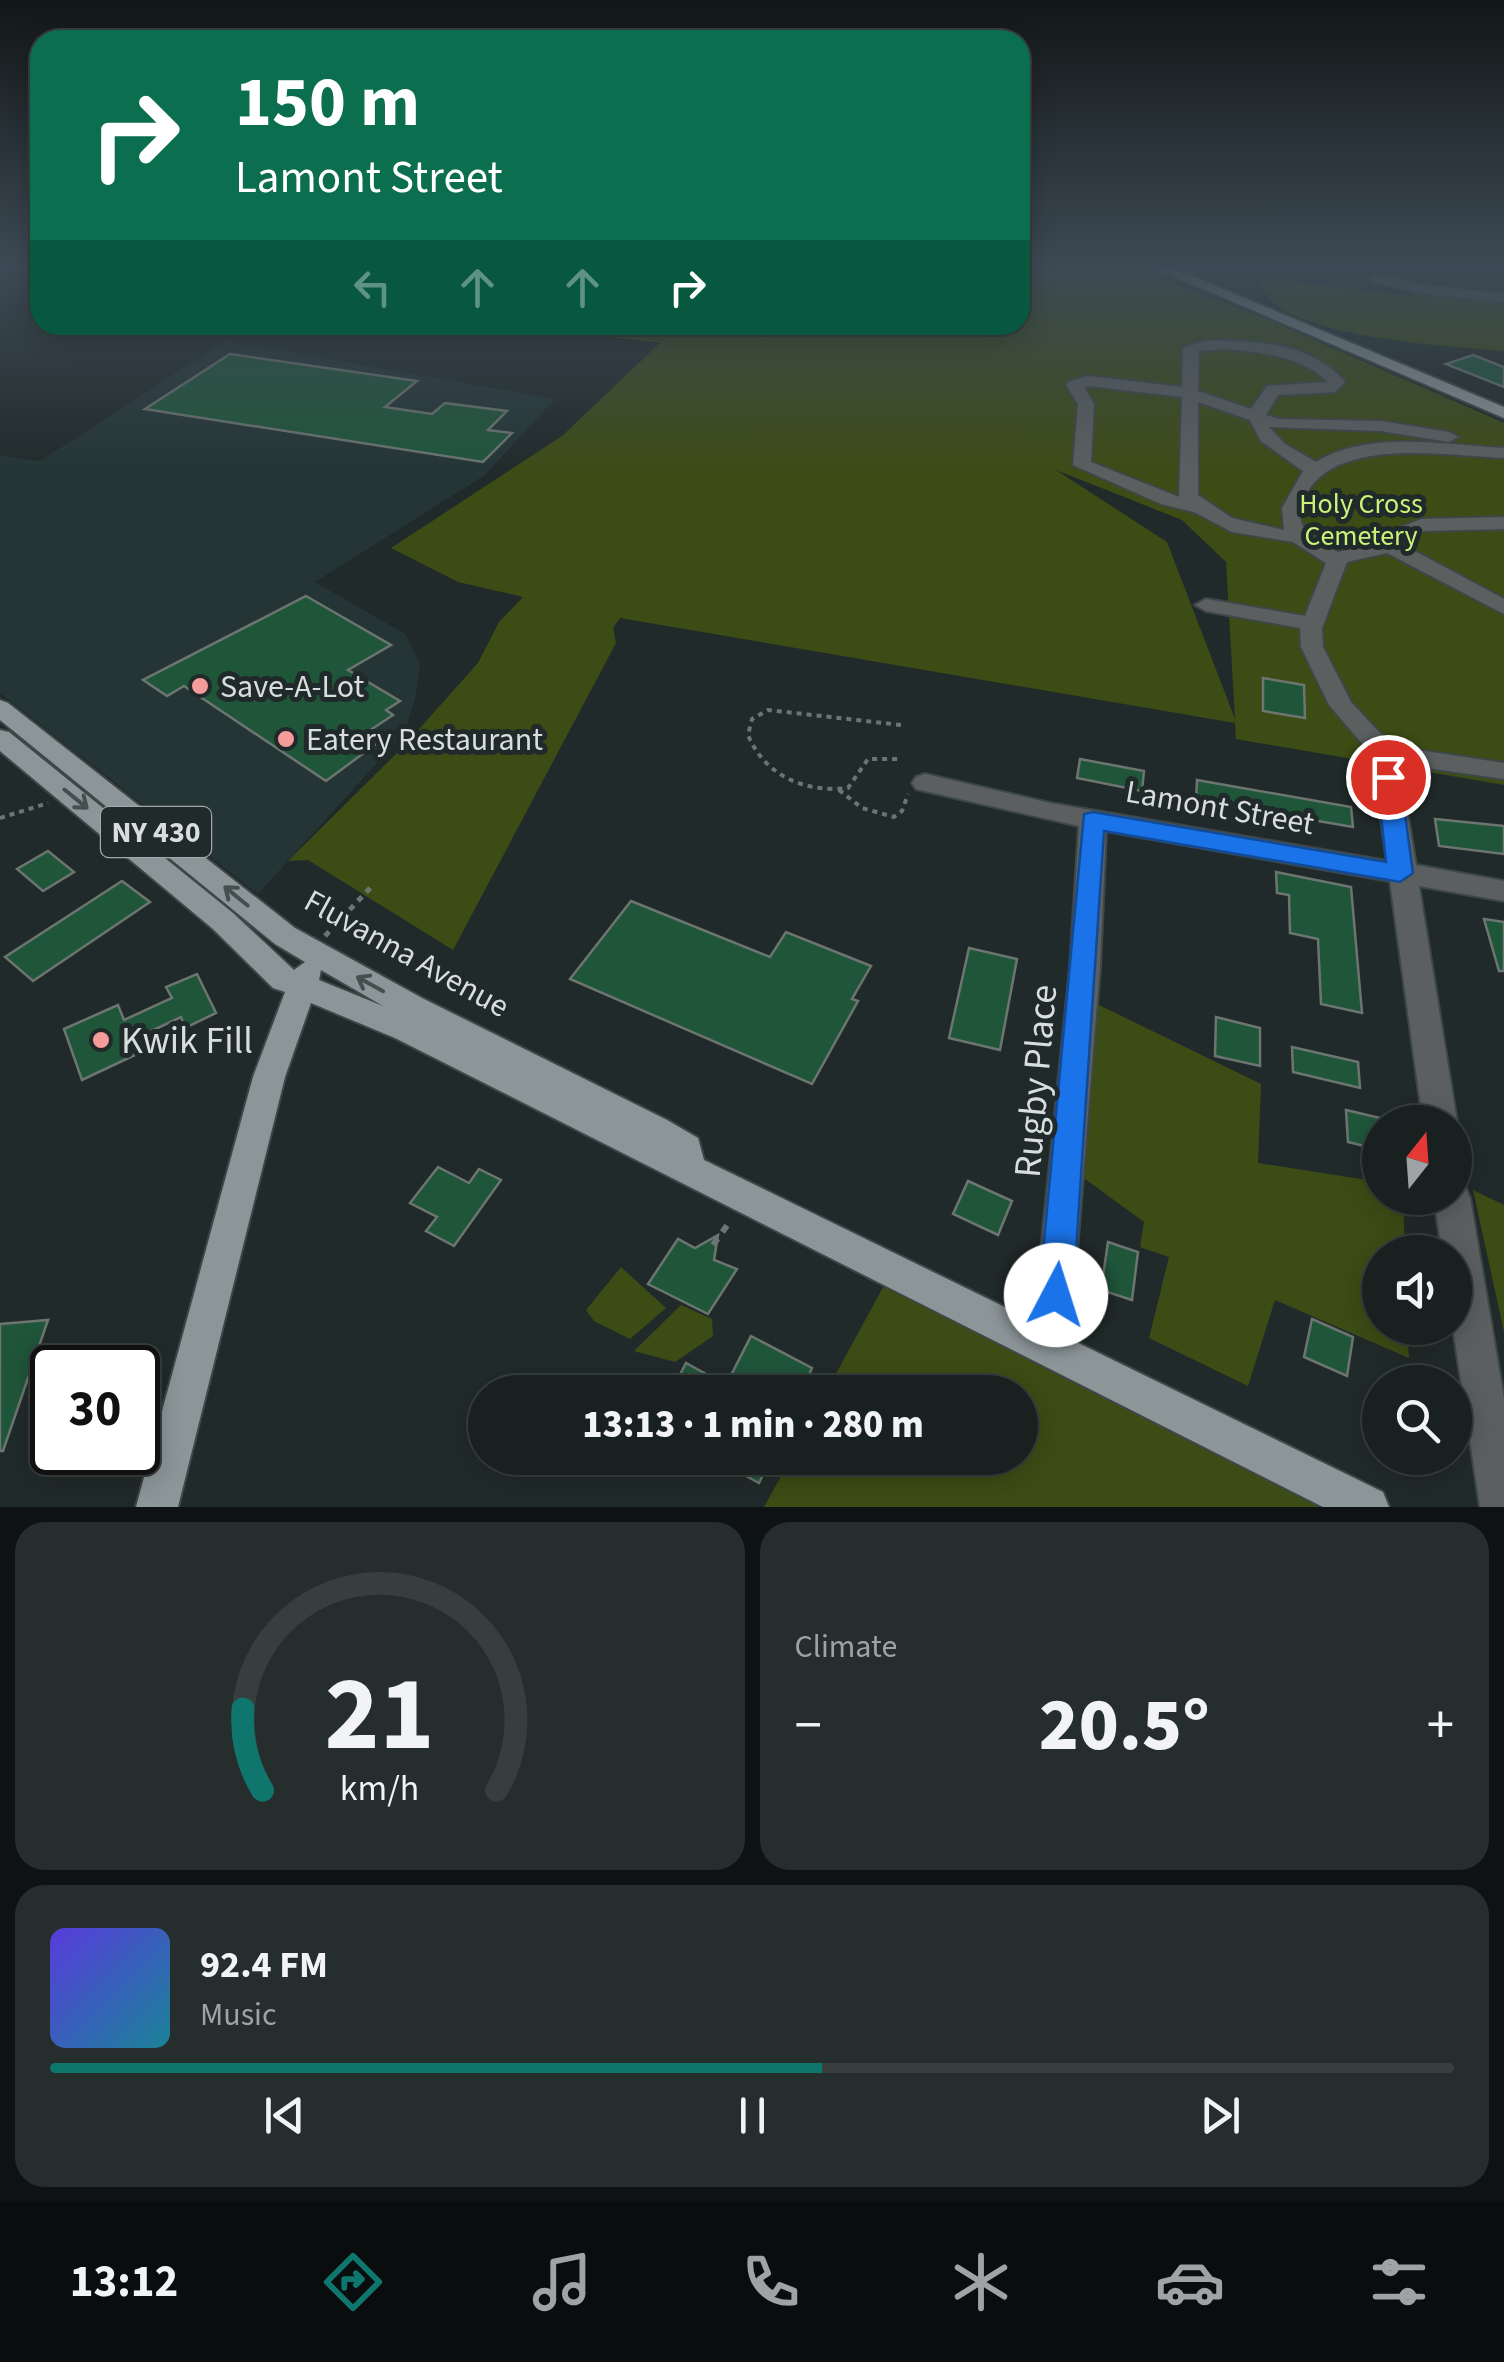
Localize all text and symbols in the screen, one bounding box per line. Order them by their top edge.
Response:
text: 150 m [235,53,420,153]
icon: right [70,70,200,200]
text: Lamont Street [235,146,503,210]
icon: left [345,260,400,315]
icon: ahead [450,260,505,315]
icon: ahead [555,260,610,315]
icon: right [660,260,715,315]
park label: Holy Cross Cemetery [1299,484,1423,556]
place label: Save-A-Lot [220,664,364,710]
marker: Save-A-Lot [189,675,211,697]
place label: Eatery Restaurant [306,717,543,763]
marker: Eatery Restaurant [275,728,297,750]
pin [1346,735,1431,820]
icon: arrive [1361,750,1416,805]
street label: Lamont Street [1122,769,1318,847]
one-way arrow [62,788,88,810]
road number: NY 430 [101,807,211,857]
street label: Fluvanna Avenue [296,878,517,1029]
one-way arrow [223,885,249,907]
one-way arrow [356,973,385,993]
street label: Rugby Place [1001,982,1071,1180]
place label: Kwik Fill [121,1014,253,1068]
marker: Kwik Fill [90,1029,112,1051]
north arrow [1362,1105,1472,1215]
map controls [1362,1105,1472,1475]
button: sound [1362,1235,1472,1345]
position arrow [1004,1243,1108,1347]
speed limit sign: 30 [30,1345,160,1475]
button: search [1362,1365,1472,1475]
text: 13:13 · 1 min · 280 m [582,1398,924,1452]
text: Climate [795,1624,897,1670]
text: 21 [325,1642,435,1790]
text: 20.5° [1039,1672,1210,1779]
text: − [795,1687,822,1765]
text: + [1427,1687,1454,1765]
text: km/h [340,1763,419,1814]
text: 92.4 FM [200,1938,328,1992]
text: Music [200,1992,277,2038]
icon: previous [257,2088,312,2143]
icon: pause [725,2088,780,2143]
icon: next [1193,2088,1248,2143]
icon: directions [318,2247,388,2317]
icon: music [527,2247,597,2317]
icon: phone [736,2247,806,2317]
icon: climate [946,2247,1016,2317]
icon: car [1155,2247,1225,2317]
icon: filters [1364,2247,1434,2317]
text: 13:12 [70,2250,178,2314]

